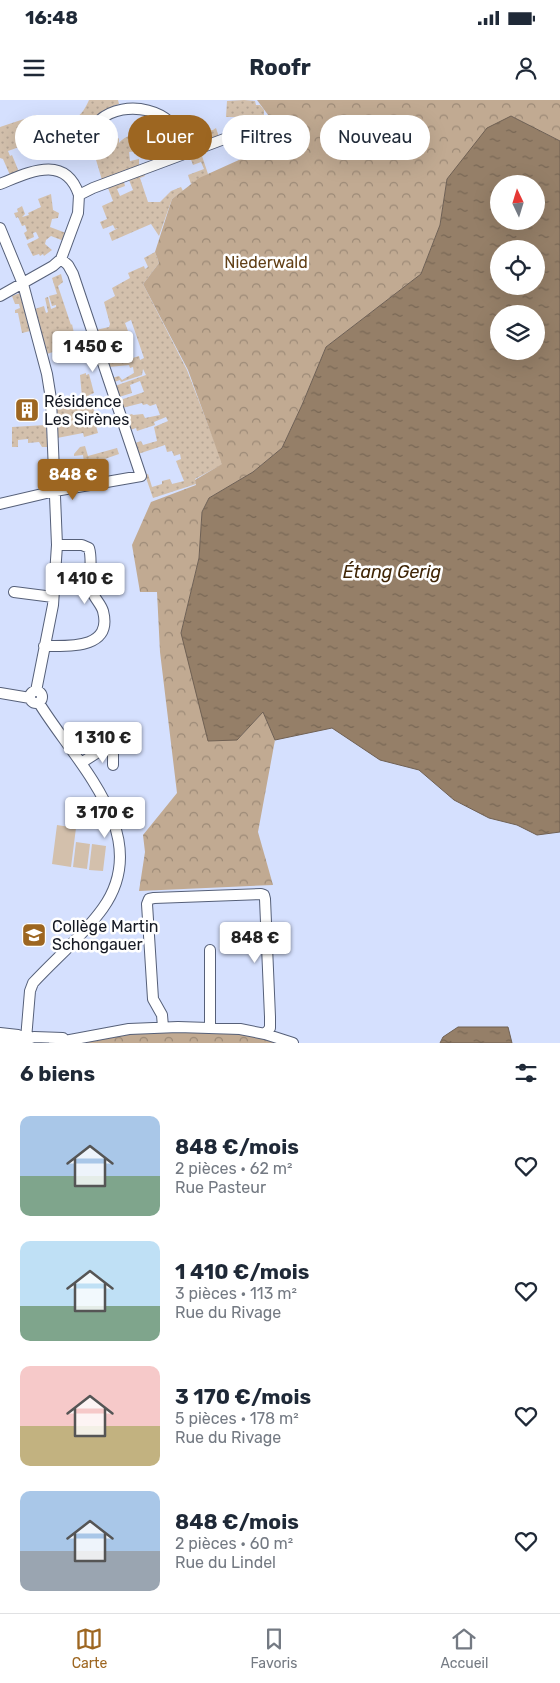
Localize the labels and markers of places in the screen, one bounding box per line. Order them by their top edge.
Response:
pin: 1 450 € [47,330,139,373]
place label: Résidence Les Sirènes [44,392,129,429]
building icon: Résidence Les Sirènes [14,397,40,423]
pin: 848 € [38,458,108,501]
pin: 1 410 € [39,562,131,605]
pin: 1 310 € [57,722,149,764]
pin: 3 170 € [59,796,151,839]
place label: Collège Martin Schongauer [52,917,158,954]
school or university icon: Collège Martin Schongauer [21,922,47,948]
pin: 848 € [220,922,290,964]

